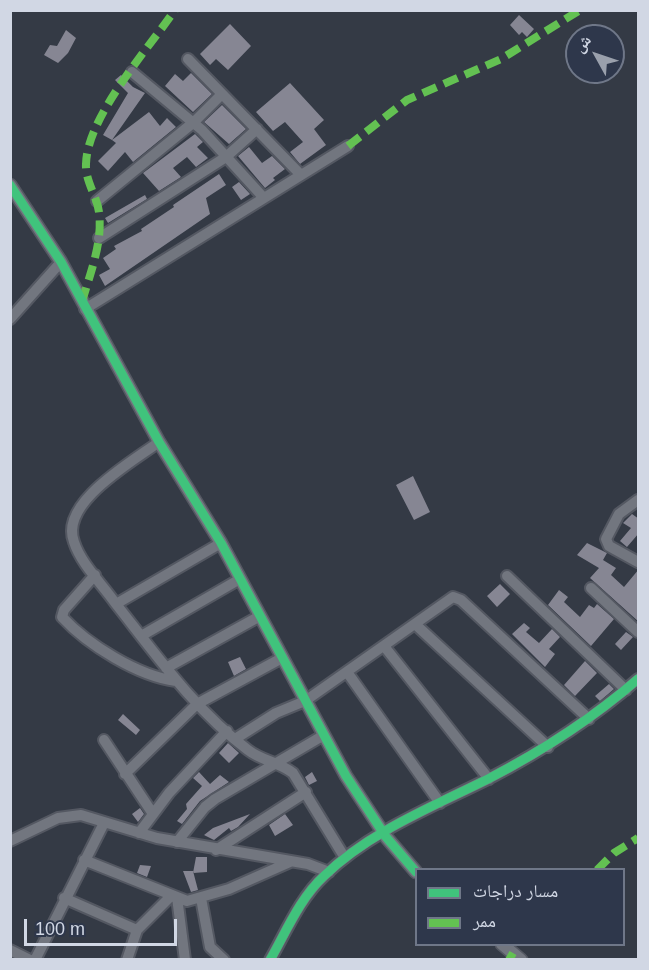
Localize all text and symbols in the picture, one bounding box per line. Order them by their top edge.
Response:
north arrow [565,24,625,84]
text: ش [570,31,594,55]
legend [415,868,625,946]
text: مسار دراجات [473,881,558,901]
scale bar [27,907,180,945]
text: ممر [473,911,496,931]
text: 100 m [35,919,85,939]

